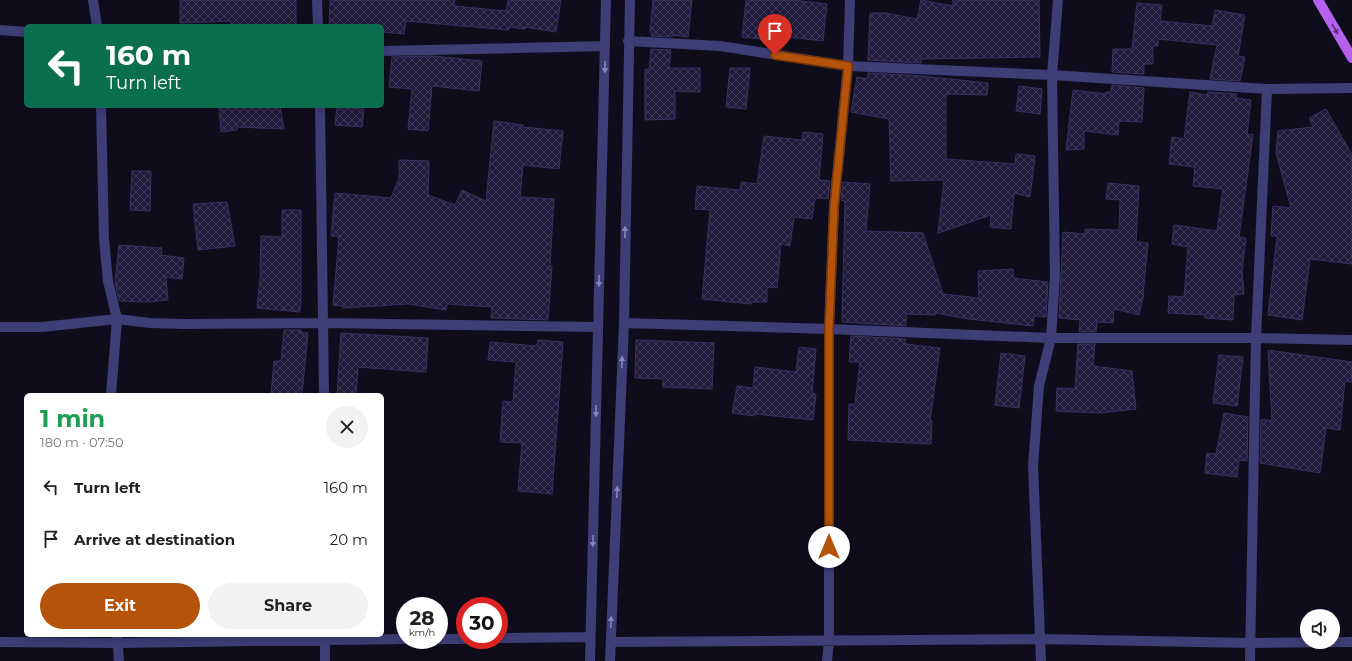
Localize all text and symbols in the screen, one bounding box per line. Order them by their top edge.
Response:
pin [758,14,792,55]
icon: arrive [764,20,786,42]
one-way arrow [1331,23,1338,35]
text: 160 m [106,38,191,72]
icon: left [40,40,92,92]
one-way arrow [602,61,608,74]
text: Turn left [106,72,181,94]
one-way arrow [622,226,629,238]
one-way arrow [596,275,602,288]
one-way arrow [619,356,626,368]
text: 1 min [40,404,105,433]
one-way arrow [593,405,599,418]
button: close [326,406,368,448]
text: 180 m · 07:50 [40,434,124,450]
icon: left [40,476,62,498]
text: Turn left [74,478,141,497]
text: 160 m [324,478,368,497]
one-way arrow [614,485,620,498]
position arrow [808,526,850,568]
icon: arrive [40,528,62,550]
text: Arrive at destination [74,530,235,549]
text: 20 m [330,530,368,549]
one-way arrow [590,535,596,548]
button: Exit [40,583,200,629]
button: Share [208,583,368,629]
speed limit sign: 30 [456,597,508,649]
text: 28 [410,606,435,630]
map controls [1300,609,1340,649]
button: sound [1300,609,1340,649]
one-way arrow [608,616,615,628]
text: km/h [409,626,435,639]

